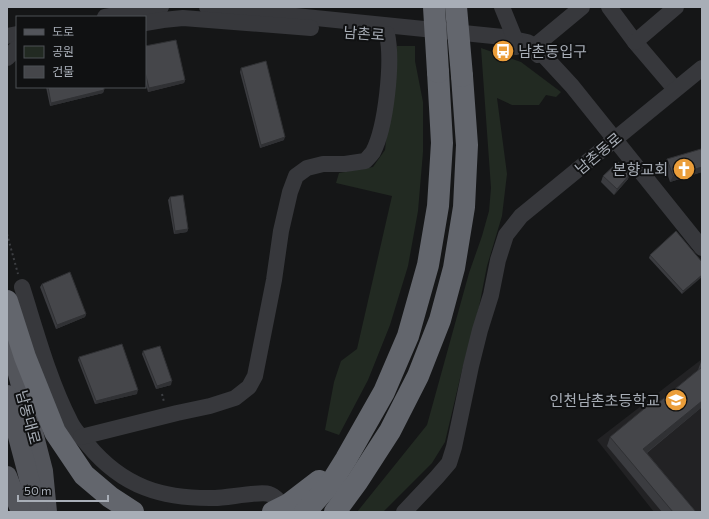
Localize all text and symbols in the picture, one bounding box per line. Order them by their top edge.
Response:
legend [16,16,146,88]
street label: 남촌로 [343,23,385,43]
text: 도로 [52,24,74,38]
bus stop icon: 남촌동입구 [490,38,516,64]
place label: 남촌동입구 [518,42,587,60]
text: 공원 [52,44,74,58]
text: 건물 [52,64,74,78]
street label: 남촌동로 [571,128,625,178]
church icon: 본향교회 [671,156,697,182]
place label: 본향교회 [613,160,668,178]
school or university icon: 인천남촌초등학교 [663,387,689,413]
street label: 남동대로 [13,388,45,446]
place label: 인천남촌초등학교 [550,391,660,409]
scale bar [18,477,108,503]
text: 50 m [24,483,52,497]

